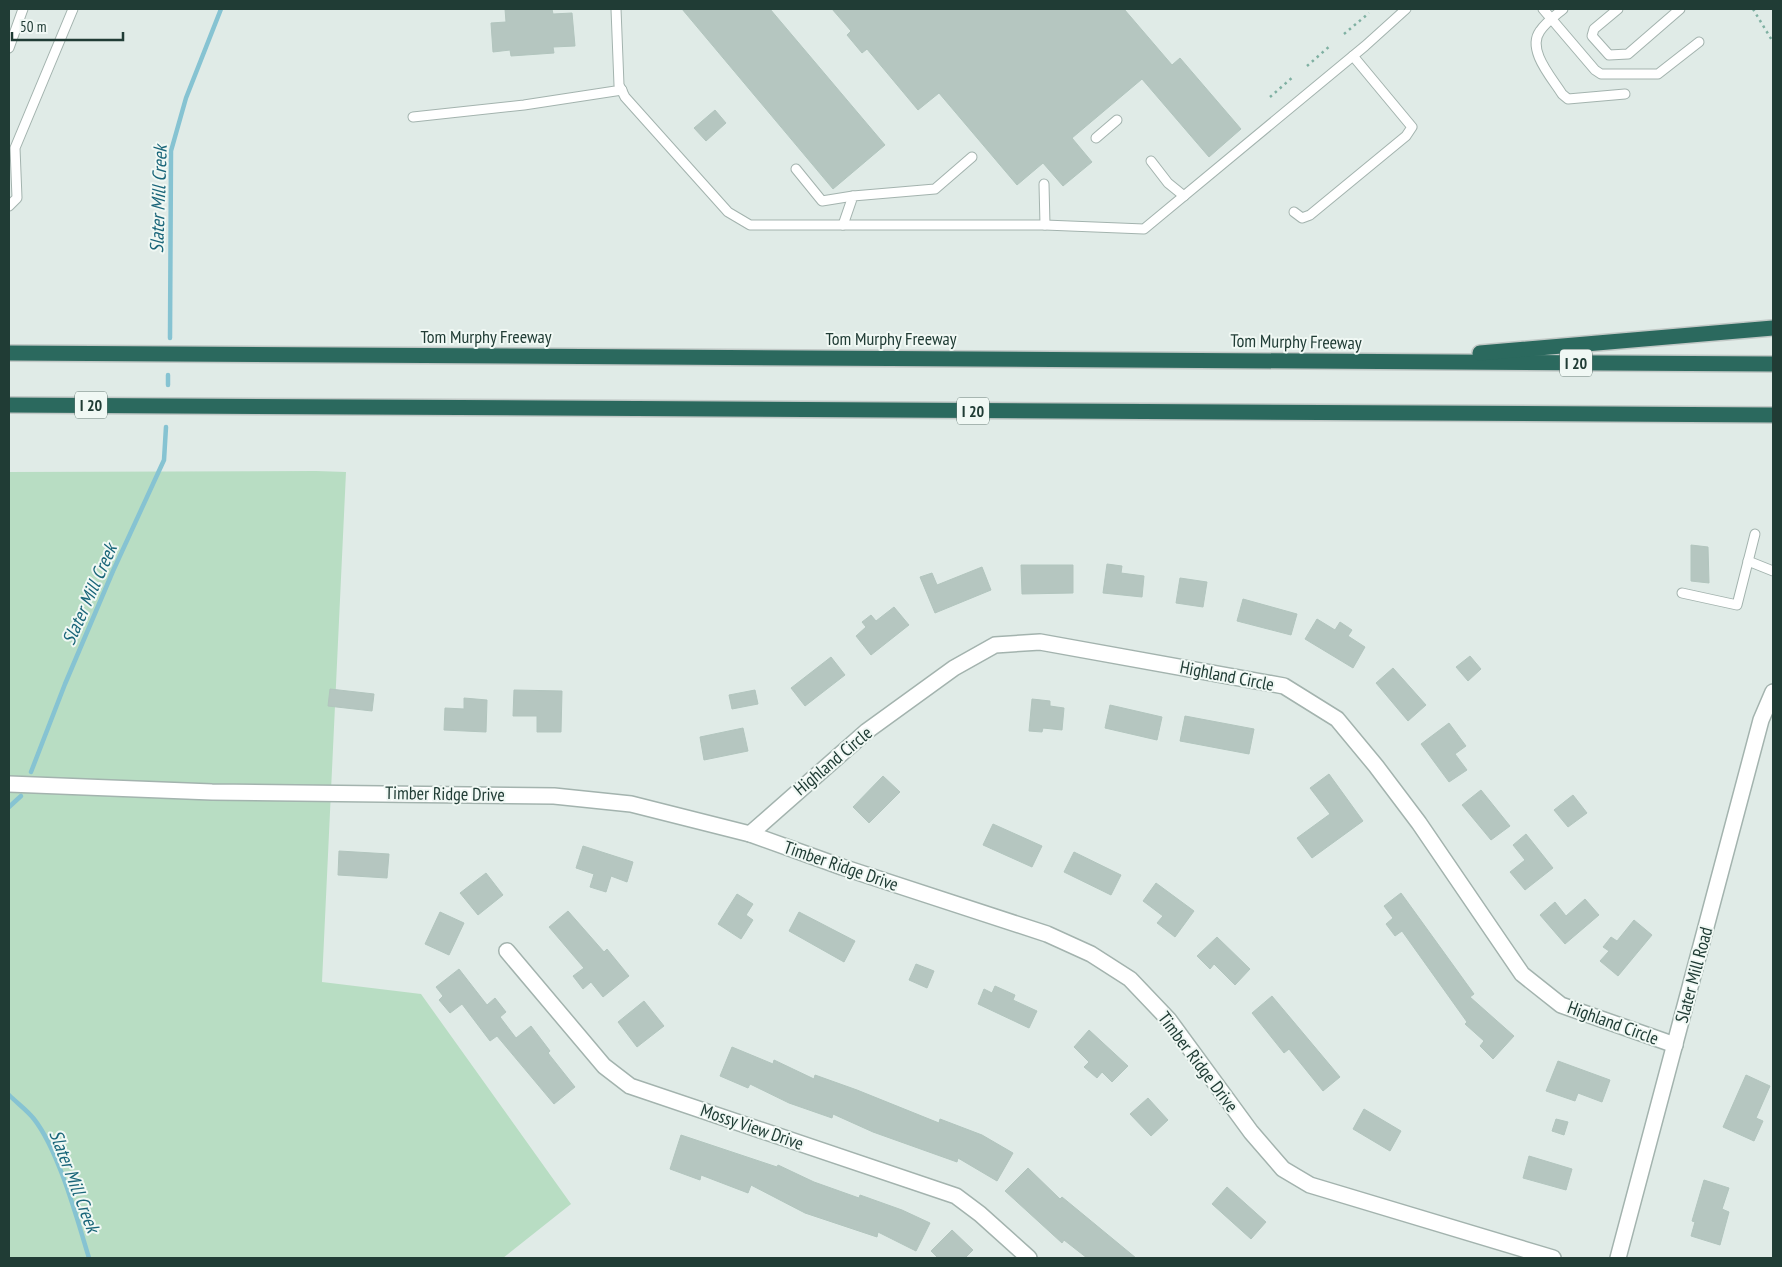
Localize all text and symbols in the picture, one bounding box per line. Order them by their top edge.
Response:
scale bar [12,10,124,42]
text: 50 m [20,17,46,36]
water label: Slater Mill Creek [144,142,172,253]
street label: Tom Murphy Freeway [420,325,552,348]
street label: Tom Murphy Freeway [825,327,957,350]
street label: Tom Murphy Freeway [1230,329,1362,354]
road number: I 20 [1560,349,1592,376]
road number: I 20 [75,392,107,418]
road number: I 20 [957,398,989,424]
water label: Slater Mill Creek [56,537,123,648]
street label: Highland Circle [1178,655,1276,696]
street label: Highland Circle [789,721,877,800]
street label: Timber Ridge Drive [385,781,505,806]
street label: Timber Ridge Drive [781,835,902,896]
street label: Slater Mill Road [1670,924,1717,1025]
street label: Highland Circle [1564,995,1662,1050]
street label: Timber Ridge Drive [1153,1007,1244,1116]
street label: Mossy View Drive [698,1098,807,1155]
water label: Slater Mill Creek [44,1126,106,1238]

